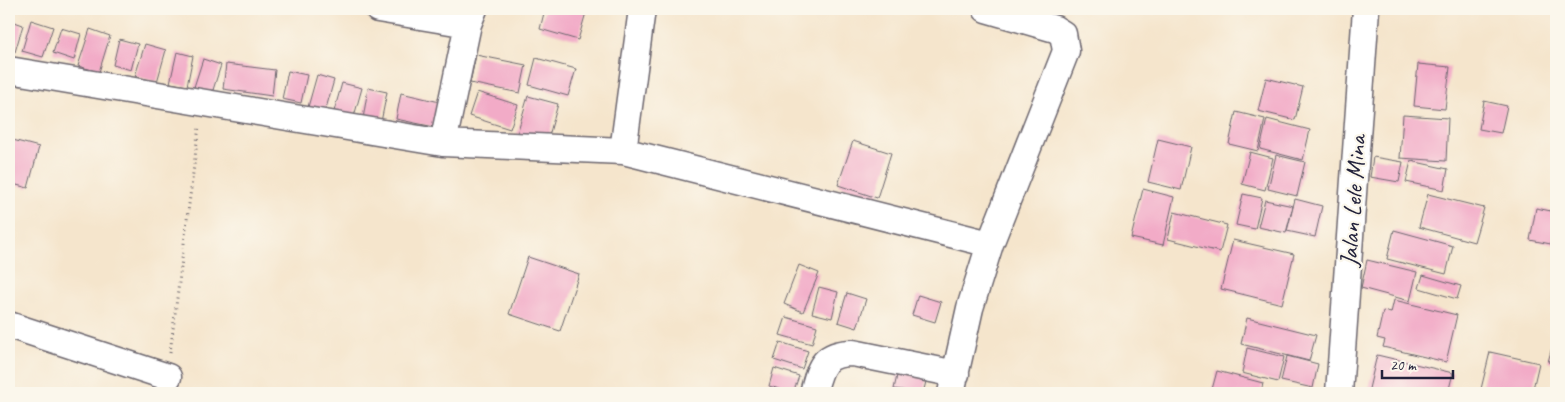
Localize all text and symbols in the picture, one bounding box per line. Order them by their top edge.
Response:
street label: Jalan Lele Mina [1332,132,1374,269]
scale bar [1382,347,1454,379]
text: 20 m [1390,356,1417,375]

